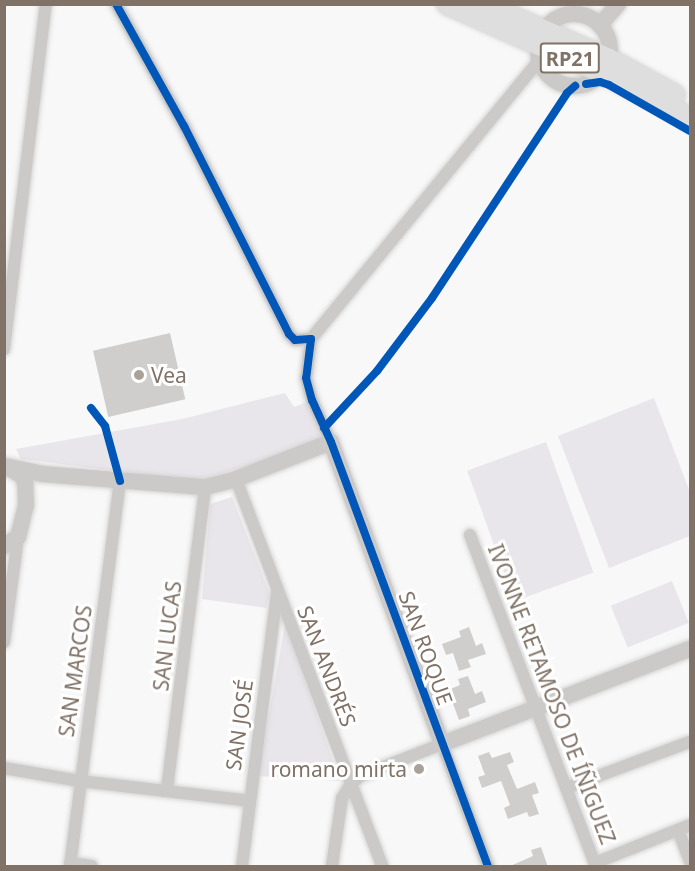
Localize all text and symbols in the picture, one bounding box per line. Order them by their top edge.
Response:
road number: RP21 [538,41,602,75]
place label: Vea [151,362,187,388]
marker: Vea [132,368,146,382]
street label: IVONNE RETAMOSO DE ÍÑIGUEZ [483,541,621,847]
street label: SAN LUCAS [148,580,186,692]
street label: SAN ROQUE [394,588,458,708]
street label: SAN ANDRÉS [292,602,362,730]
street label: SAN MARCOS [53,604,97,738]
street label: SAN JOSÉ [220,678,258,772]
place label: romano mirta [270,756,407,782]
marker: romano mirta [412,762,426,776]

